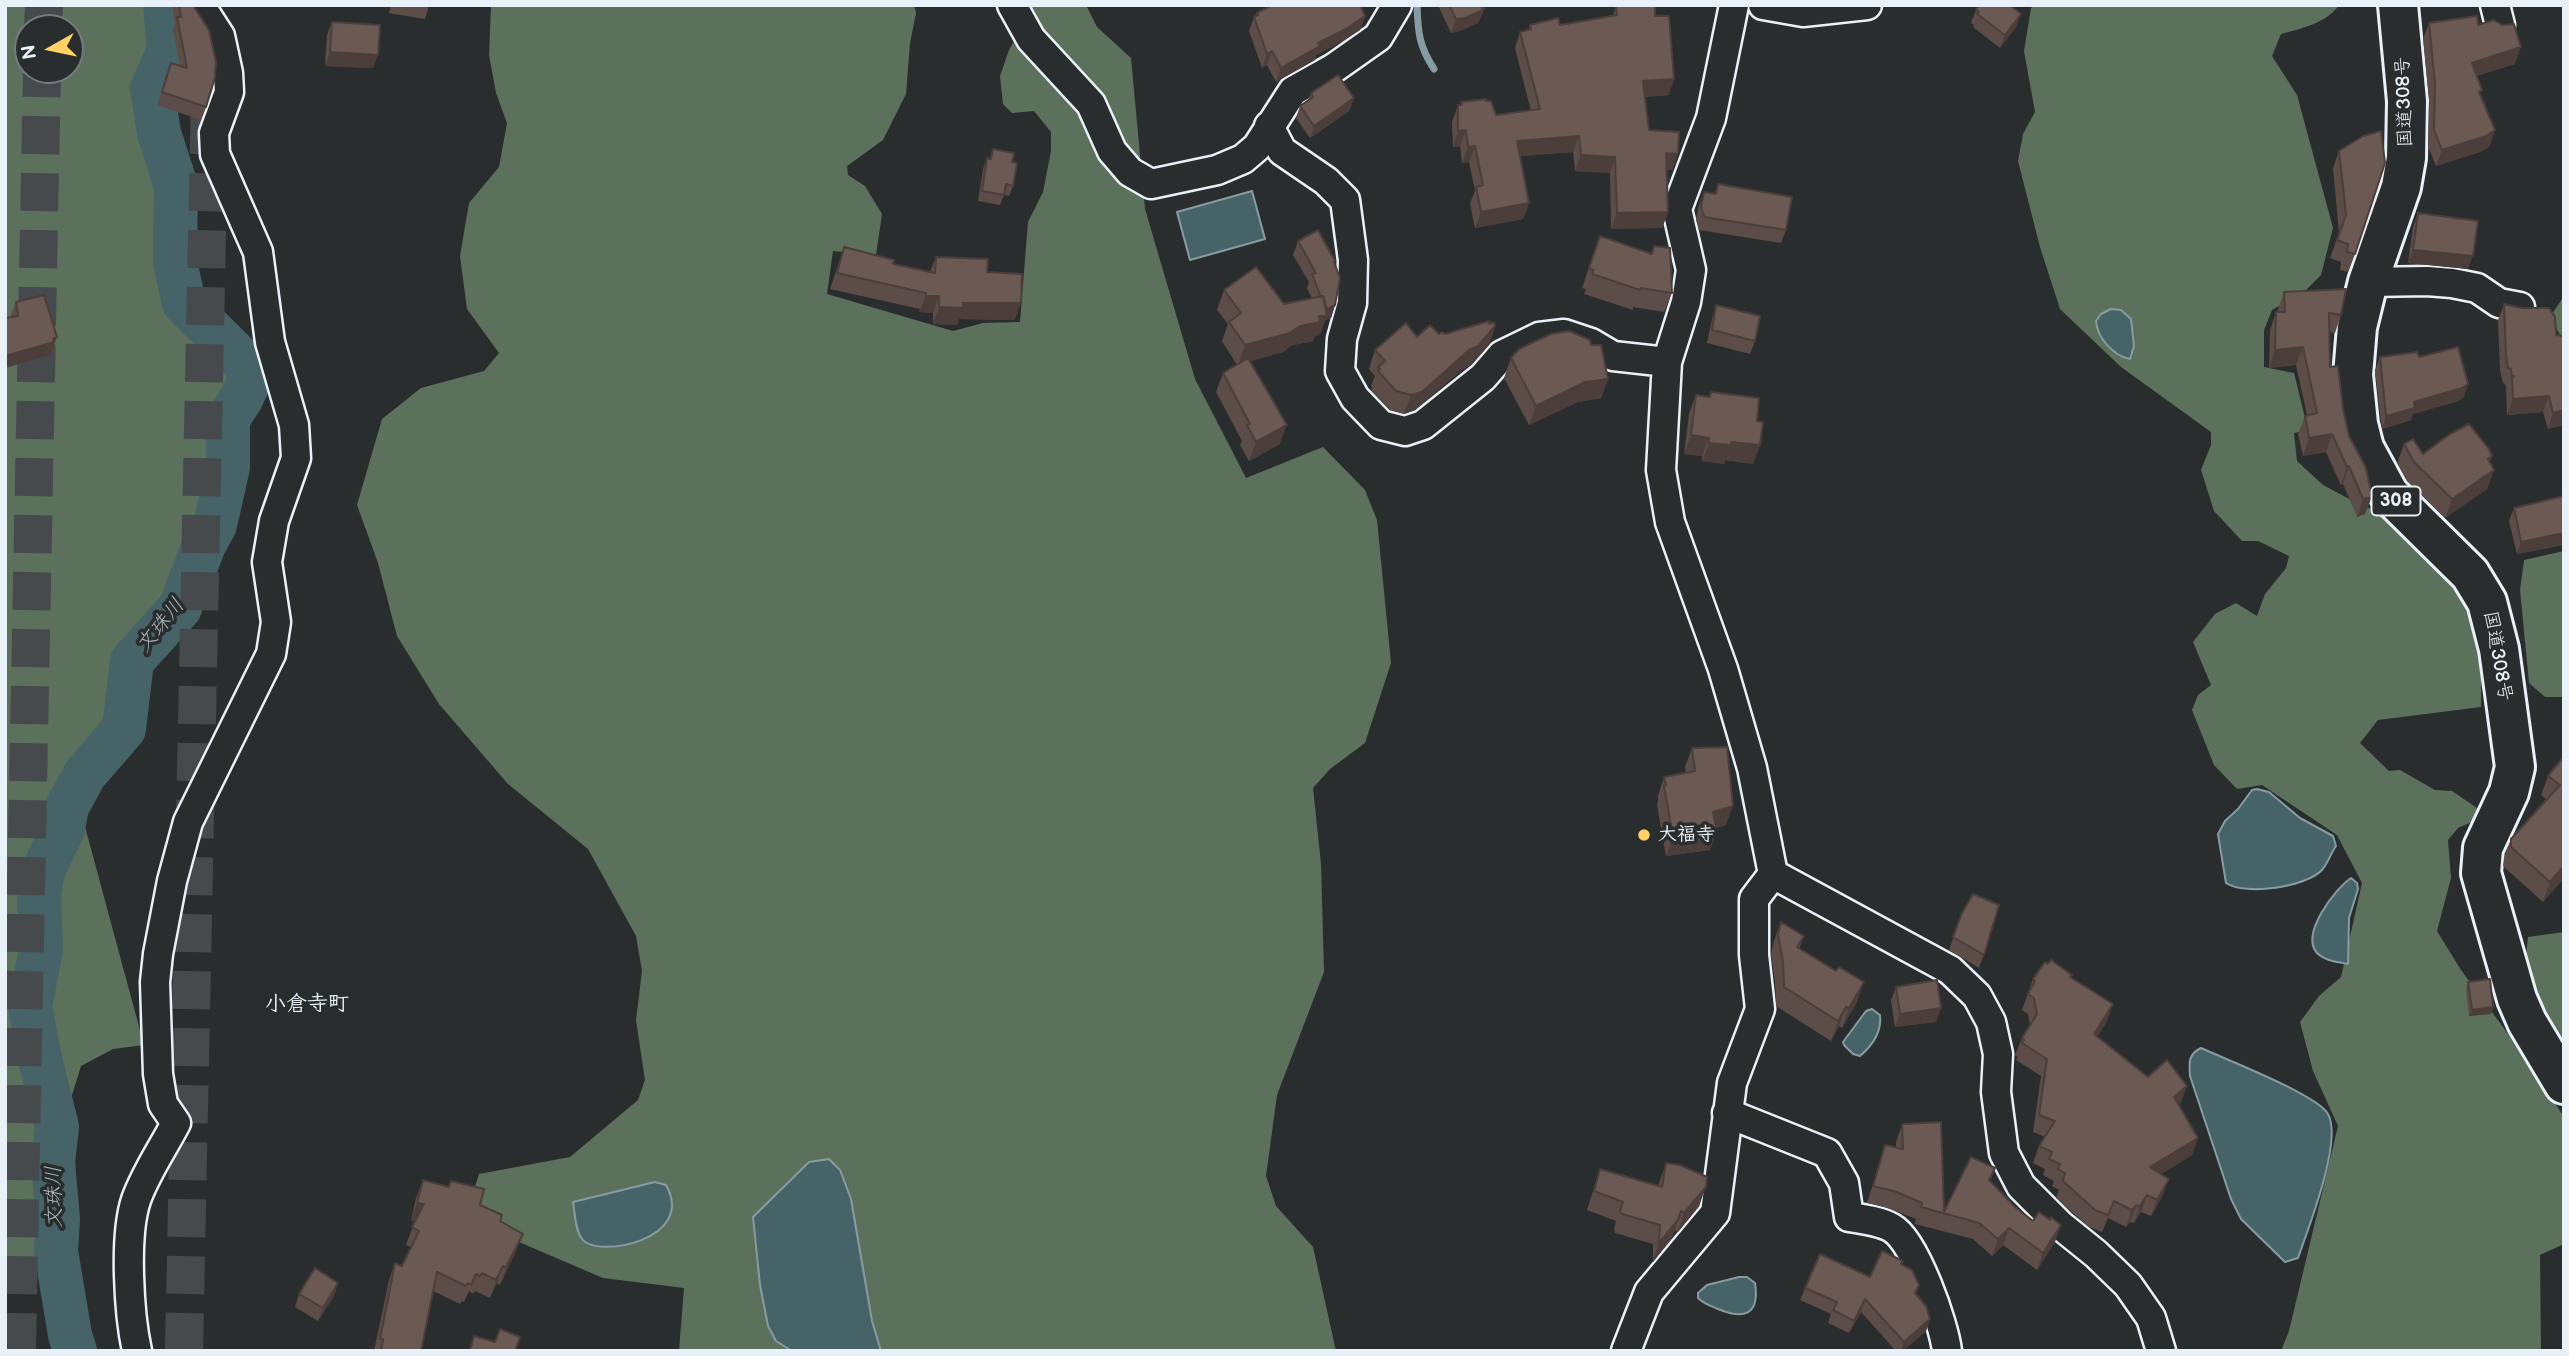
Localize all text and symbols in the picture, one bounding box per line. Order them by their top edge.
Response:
north arrow [14,14,84,84]
text: N [17,43,42,61]
street label: 国道308号 [2392,56,2418,148]
road number: 308 [2372,486,2420,516]
water label: 文珠川 [131,594,191,658]
street label: 国道308号 [2478,609,2516,703]
place label: 大福寺 [1658,824,1715,846]
marker: 大福寺 [1636,827,1652,843]
district label: 小倉寺町 [265,992,349,1018]
water label: 文珠川 [42,1165,68,1229]

